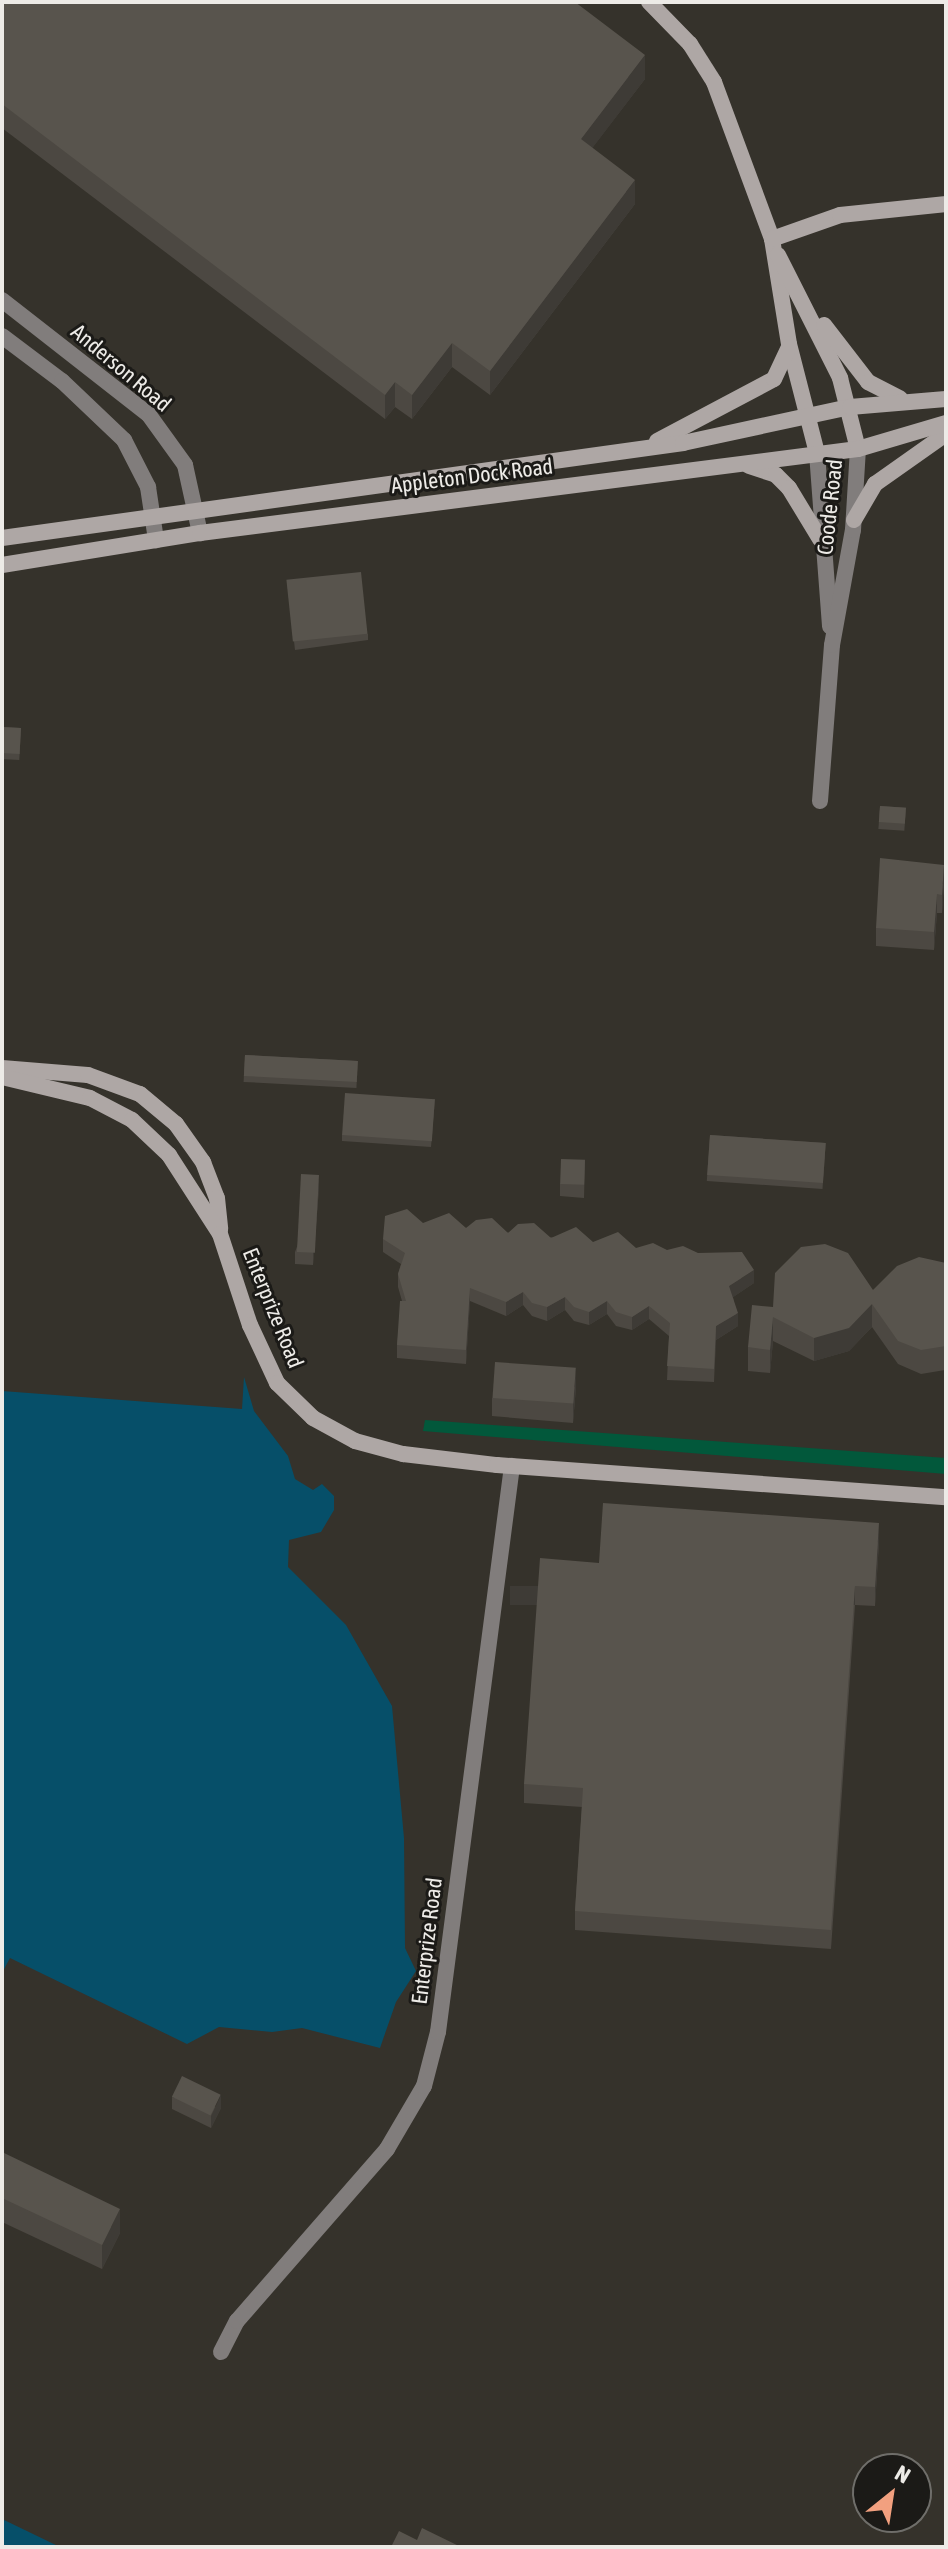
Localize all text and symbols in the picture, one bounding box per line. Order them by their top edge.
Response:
street label: Anderson Road [66,319,176,417]
street label: Appleton Dock Road [390,453,554,499]
street label: Coode Road [812,458,848,556]
street label: Enterprize Road [237,1244,309,1372]
street label: Enterprize Road [406,1876,448,2006]
north arrow [852,2453,932,2533]
text: N [891,2459,915,2488]

